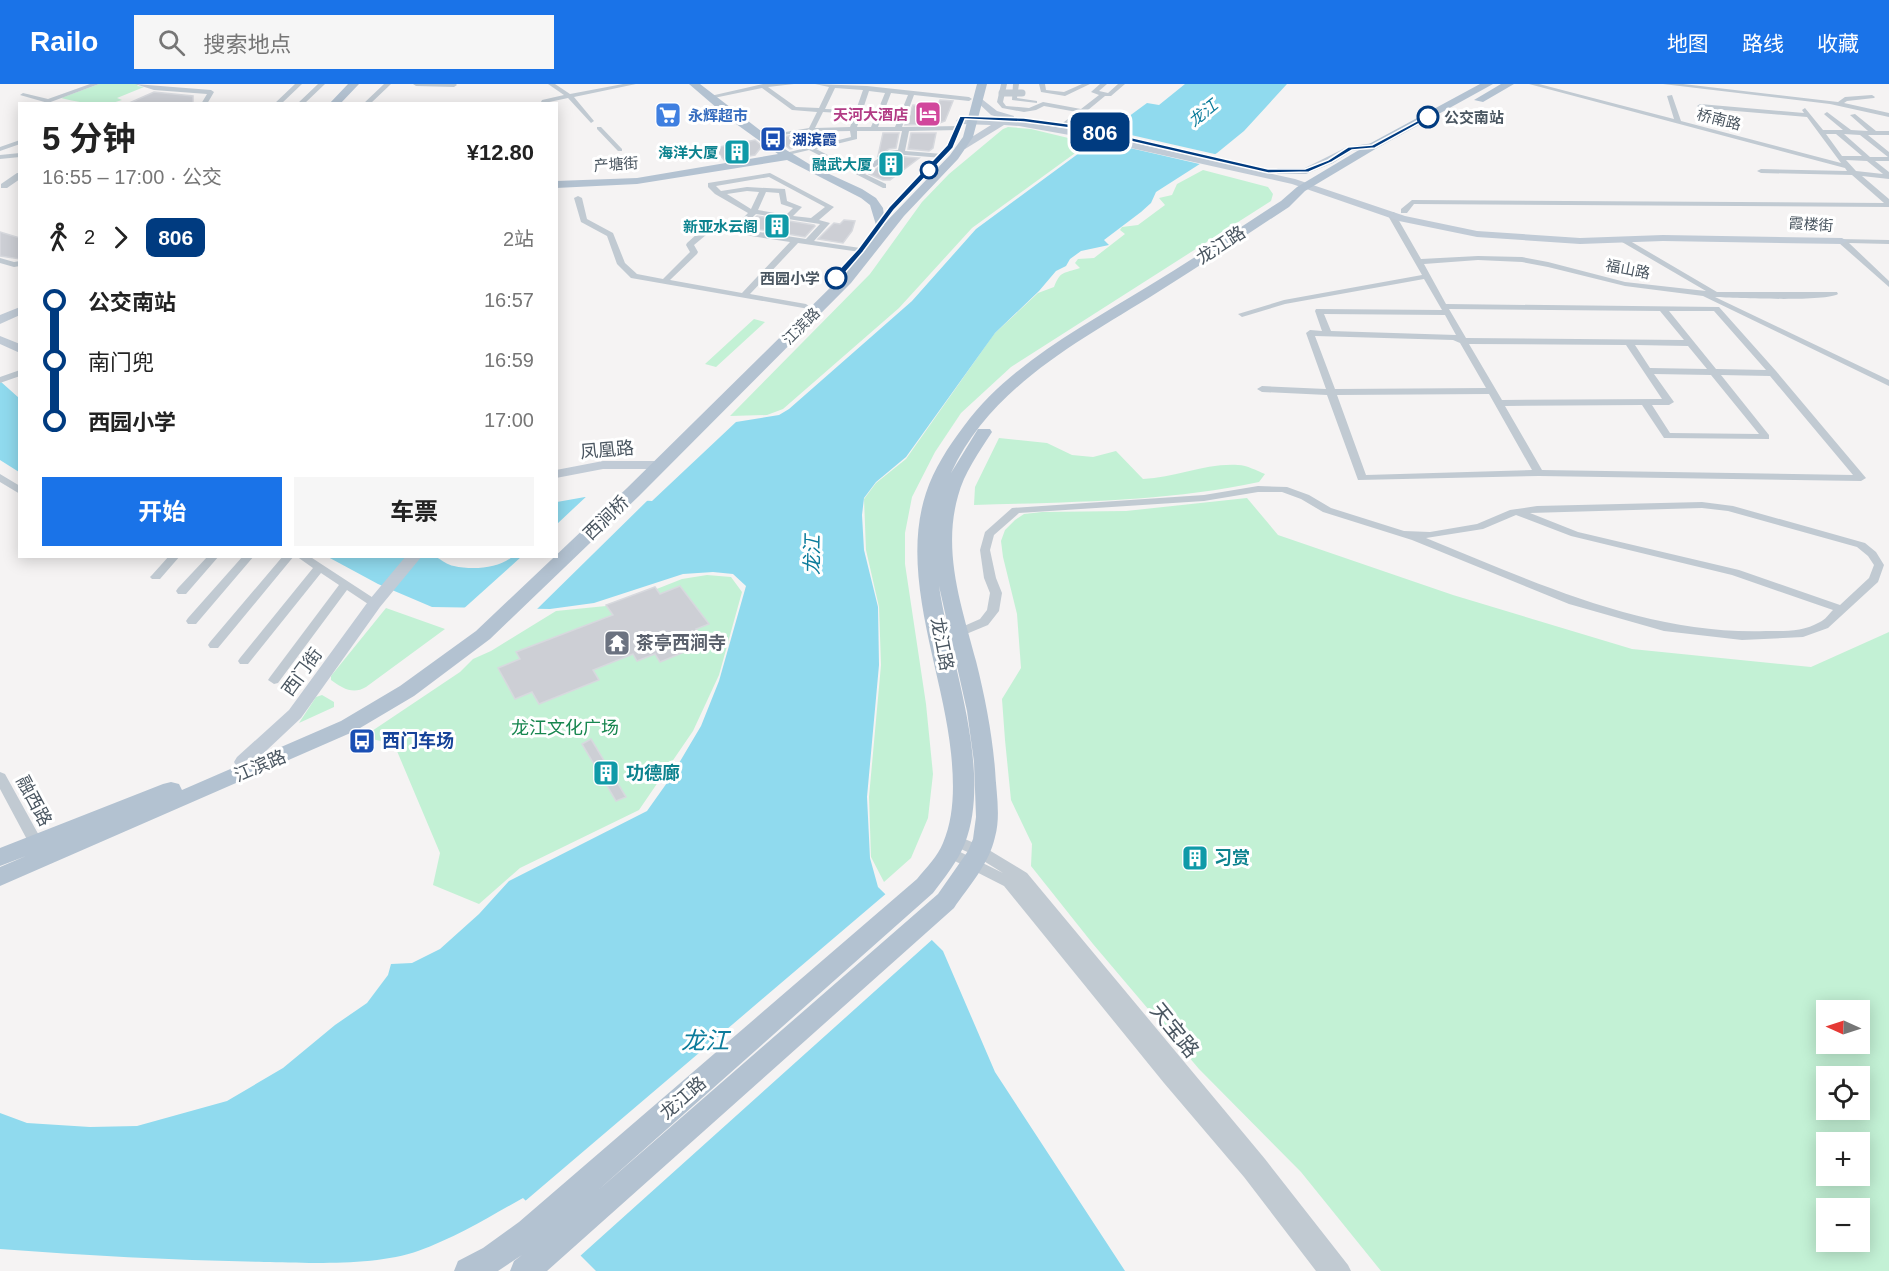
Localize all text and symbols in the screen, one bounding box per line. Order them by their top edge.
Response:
search box [134,15,554,69]
text: Railo [30,26,98,57]
icon: search [155,26,188,59]
text: 搜索地点 [203,32,291,57]
text: 地图 [1667,32,1709,55]
text: 路线 [1742,32,1784,55]
text: 收藏 [1817,32,1859,55]
water label: 龙江 [1185,95,1222,130]
hotel icon: 天河大酒店 [913,99,943,129]
supermarket icon: 永辉超市 [653,100,683,130]
street label: 桥南路 [1695,105,1743,133]
place label: 天河大酒店 [833,106,908,123]
marker: 公交南站 [1417,106,1439,128]
place label: 永辉超市 [688,107,748,124]
place label: 公交南站 [1444,109,1504,126]
line badge: 806 [1066,112,1134,152]
text: 5 分钟 [42,120,136,157]
text: 806 [1082,121,1118,144]
bus stop icon: 湖滨霞 [758,124,788,154]
place label: 湖滨霞 [792,131,837,148]
building icon: 海洋大厦 [722,137,752,167]
text: ¥12.80 [467,140,534,165]
place label: 海洋大厦 [658,144,718,161]
building icon: 融武大厦 [876,149,906,179]
street label: 产塘街 [593,154,639,174]
place label: 融武大厦 [812,156,872,173]
unlabelled marker [920,161,938,179]
text: 16:55 – 17:00 · 公交 [42,166,222,188]
building icon: 新亚水云阁 [762,211,792,241]
street label: 霞楼街 [1788,214,1834,234]
place label: 新亚水云阁 [683,218,758,235]
icon: walk [42,221,75,254]
icon: forward [104,221,137,254]
street label: 龙江路 [1193,222,1249,268]
text: 2 [84,226,95,248]
text: 806 [158,226,193,249]
text: 2站 [503,228,534,250]
street label: 福山路 [1604,256,1652,282]
marker: 西园小学 [825,267,847,289]
place label: 西园小学 [760,270,820,287]
text: 16:57 [484,289,534,311]
text: 公交南站 [88,290,176,315]
street label: 江滨路 [779,304,823,348]
text: 16:59 [484,349,534,371]
text: 南门兜 [88,350,154,375]
text: 17:00 [484,409,534,431]
text: 西园小学 [88,410,176,435]
street label: 凤凰路 [579,438,635,462]
button: 开始 [42,477,282,546]
button: 车票 [294,477,534,546]
street label: 西涧桥 [580,492,632,544]
water label: 龙江 [801,533,823,575]
street label: 龙江路 [927,616,957,672]
temple icon: 茶亭西涧寺 [602,628,632,658]
place label: 茶亭西涧寺 [636,633,726,653]
street label: 西门街 [278,644,326,700]
park label: 龙江文化广场 [511,718,619,738]
bus stop icon: 西门车场 [347,726,377,756]
place label: 西门车场 [382,731,454,751]
street label: 江滨路 [231,746,289,786]
building icon: 功德廊 [591,758,621,788]
place label: 功德廊 [626,763,680,783]
street label: 融西路 [12,772,56,830]
building icon: 习赏 [1180,843,1210,873]
place label: 习赏 [1214,848,1250,868]
street label: 天宝路 [1146,998,1204,1062]
north arrow [1816,1000,1870,1054]
map controls [1816,1000,1870,1252]
water label: 龙江 [681,1027,732,1054]
button: locate [1816,1066,1870,1120]
street label: 龙江路 [656,1073,710,1123]
button: + [1816,1132,1870,1186]
button: − [1816,1198,1870,1252]

